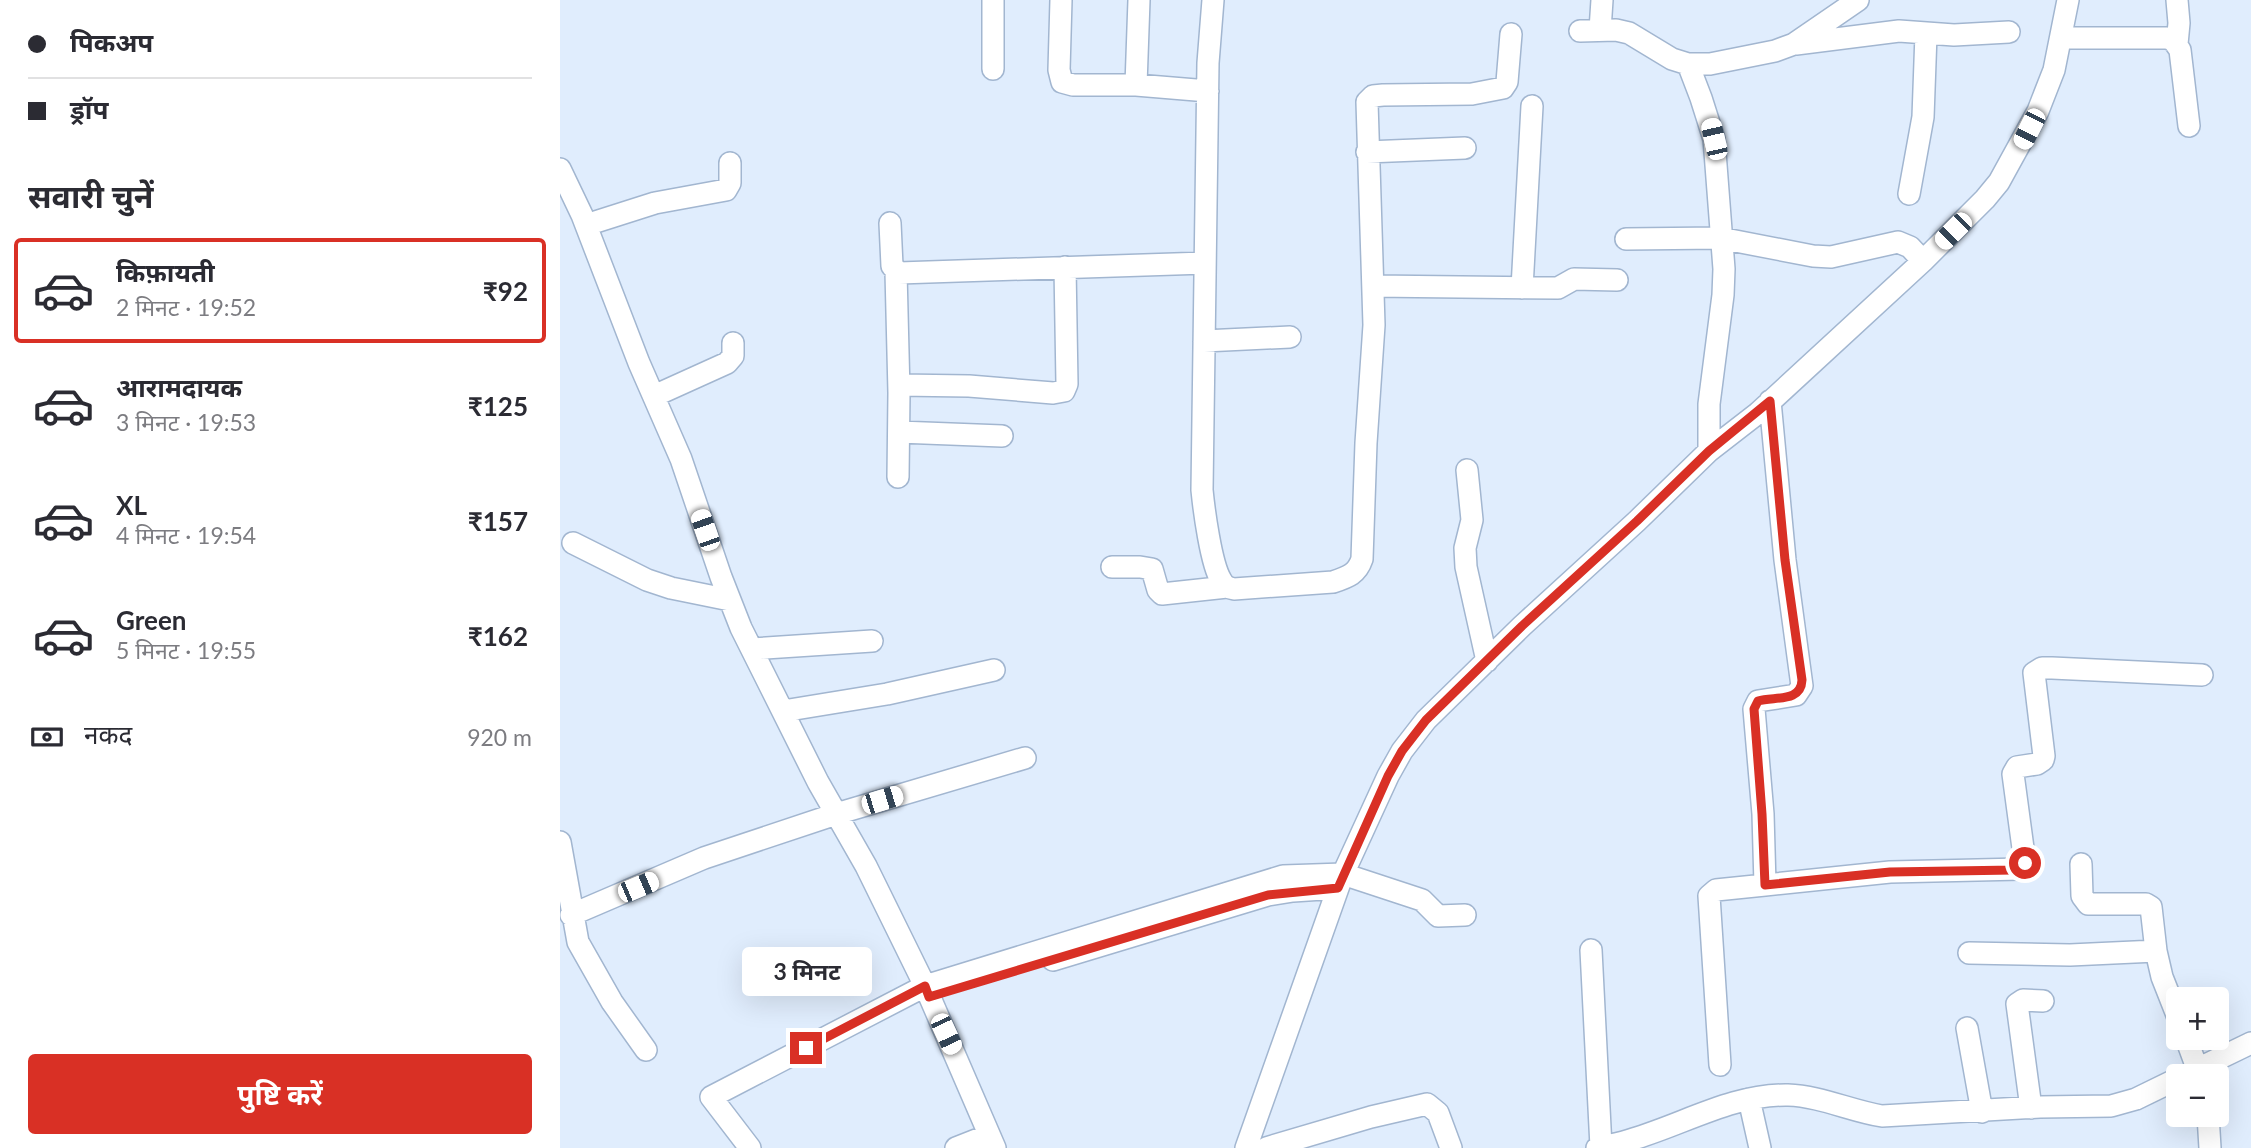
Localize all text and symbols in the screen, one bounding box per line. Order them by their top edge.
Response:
text: पिकअप [70,26,153,58]
text: ड्रॉप [70,93,108,125]
car [2011,106,2048,152]
car [1700,116,1729,162]
text: सवारी चुनें [28,176,154,215]
car [1931,209,1976,253]
text: किफ़ायती [116,256,215,288]
icon: car [32,259,95,322]
text: ₹92 [483,275,528,307]
text: 2 मिनट · 19:52 [116,293,256,321]
text: आरामदायक [116,371,242,403]
icon: car [32,374,95,437]
text: ₹125 [468,390,528,422]
text: 3 मिनट · 19:53 [116,408,256,436]
icon: car [32,489,95,552]
text: XL [116,489,147,521]
text: ₹157 [468,505,528,537]
car [689,507,722,553]
text: 4 मिनट · 19:54 [116,521,256,549]
icon: car [32,604,95,667]
text: Green [116,604,186,636]
text: ₹162 [468,620,528,652]
text: 5 मिनट · 19:55 [116,636,256,664]
icon: cash [28,718,66,756]
text: नकद [84,718,132,750]
text: 920 m [467,723,532,751]
car [859,784,906,816]
route start [2009,847,2041,879]
car [615,869,662,905]
callout: 3 मिनट [741,946,871,996]
text: 3 मिनट [773,957,841,985]
map controls [2166,987,2229,1127]
button: + [2166,987,2229,1050]
car [928,1011,965,1057]
route end [790,1032,822,1064]
button: पुष्टि करें [28,1054,532,1134]
button: − [2166,1064,2229,1127]

